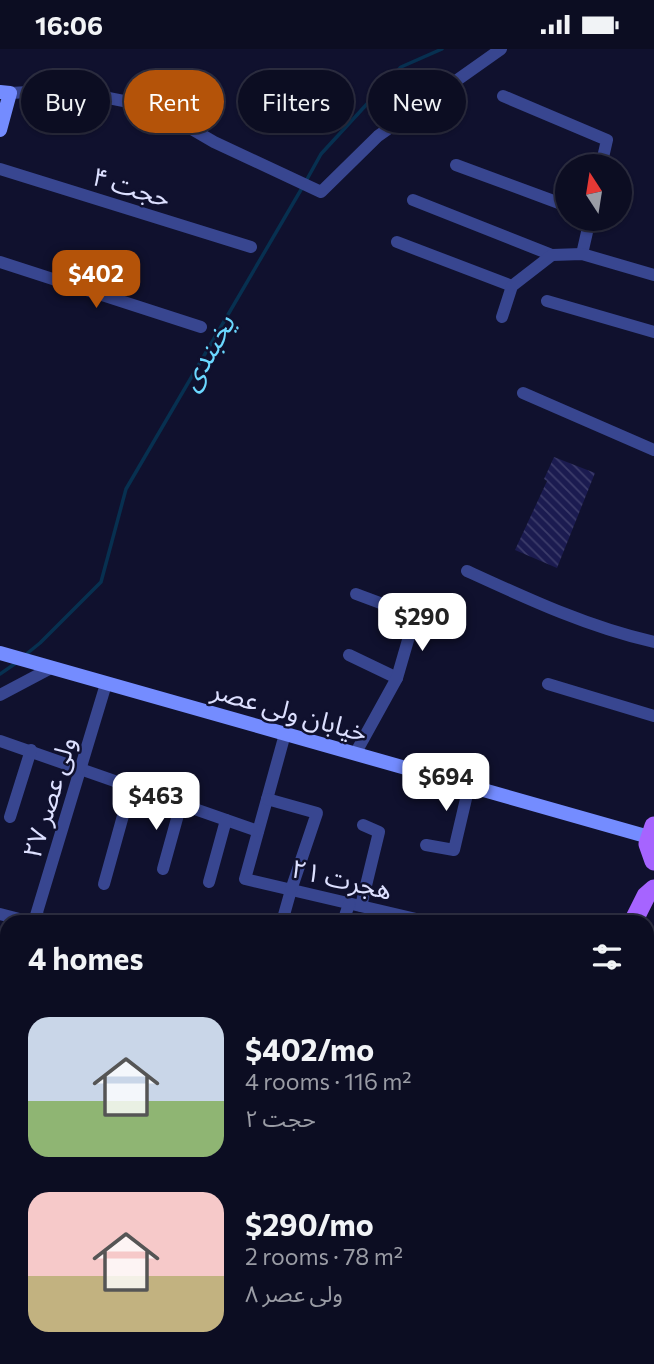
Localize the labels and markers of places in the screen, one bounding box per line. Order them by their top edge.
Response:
pin: $402 [55,251,137,310]
pin: $290 [381,593,463,653]
pin: $694 [405,753,487,813]
pin: $463 [115,773,197,832]

